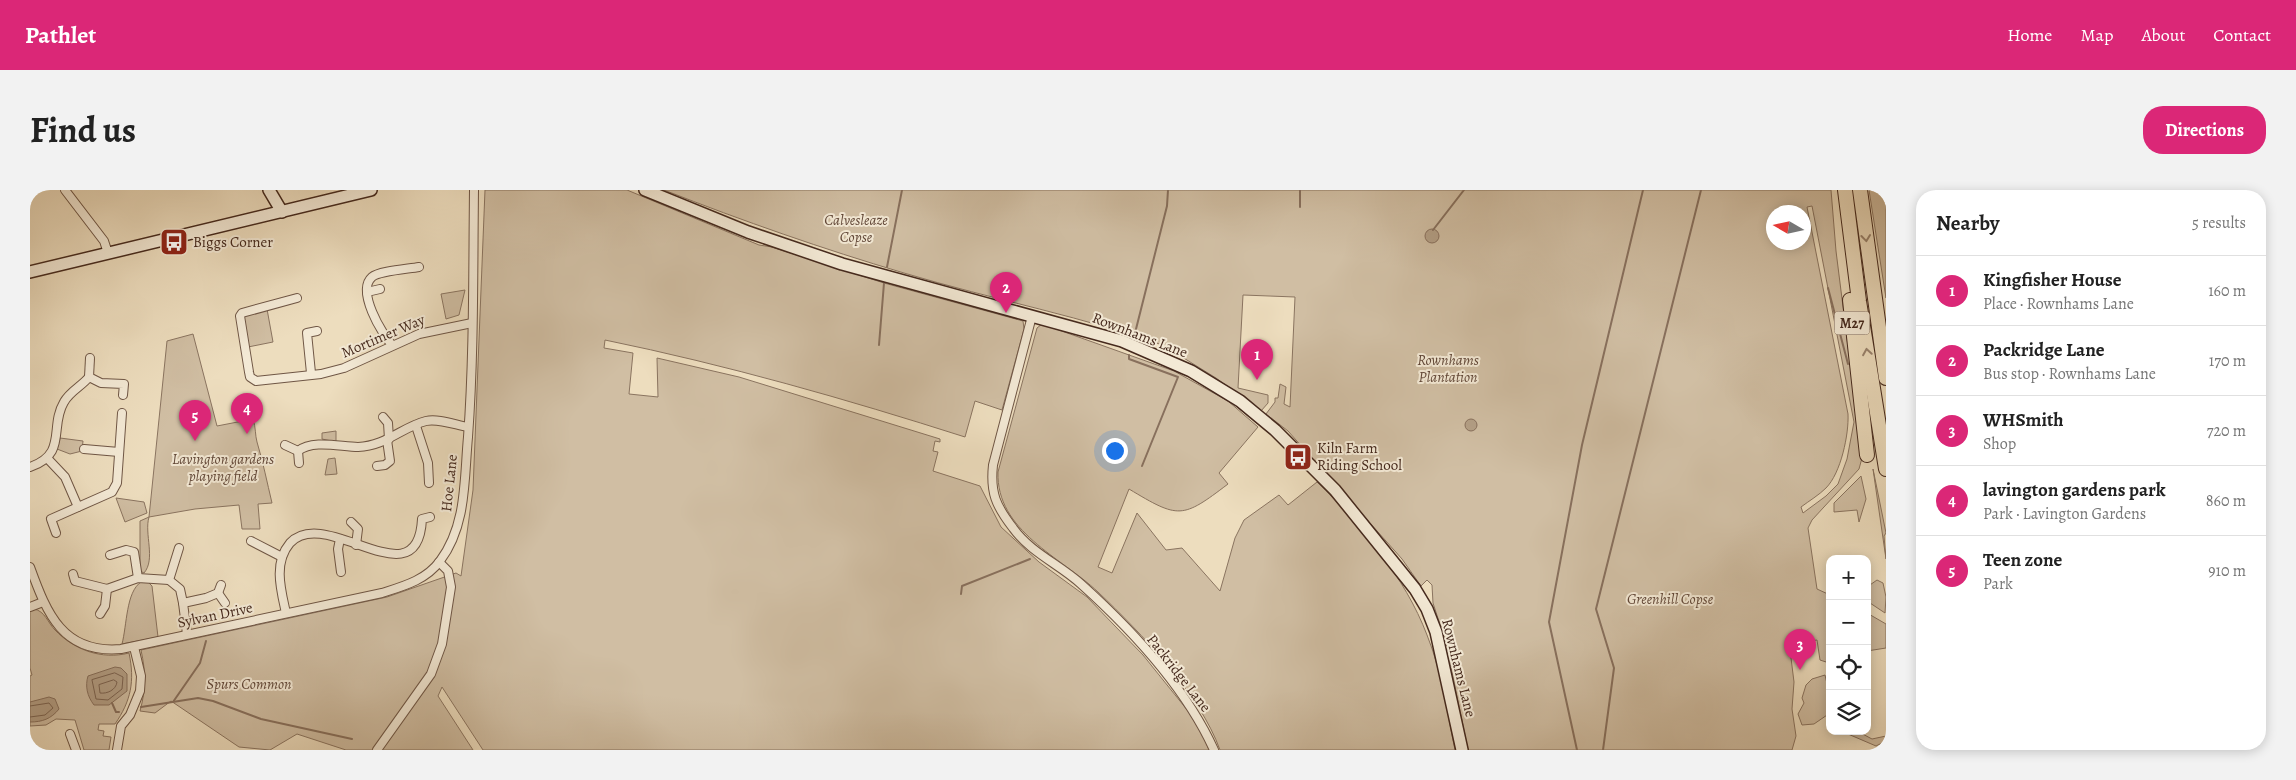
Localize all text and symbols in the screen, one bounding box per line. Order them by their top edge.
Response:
text: Pathlet [25,19,96,51]
text: Home [2007,23,2052,47]
text: Map [2080,23,2113,47]
text: About [2141,23,2185,47]
text: Contact [2213,23,2271,47]
text: Find us [30,106,136,154]
button: Directions [2143,106,2266,154]
north arrow [1766,205,1811,250]
text: Nearby [1936,209,1999,237]
park label: Calvesleaze Copse [824,210,888,247]
text: 5 results [2192,212,2246,234]
bus stop icon: Biggs Corner [159,227,189,257]
place label: Biggs Corner [193,232,273,252]
one-way arrow [1860,235,1871,243]
text: Kingfisher House [1983,267,2121,293]
pin: 2 [990,272,1022,313]
text: 1 [1949,280,1955,302]
text: 160 m [2208,280,2246,302]
text: Place · Rownhams Lane [1983,293,2134,315]
street label: Rownhams Lane [1089,308,1191,362]
street label: Mortimer Way [338,309,428,363]
road number: M27 [1834,312,1870,334]
text: Packridge Lane [1983,337,2105,363]
pin: 1 [1241,339,1273,380]
one-way arrow [1862,348,1873,356]
park label: Rownhams Plantation [1417,350,1479,387]
text: 2 [1948,350,1956,372]
text: 170 m [2209,350,2246,372]
text: Bus stop · Rownhams Lane [1983,363,2156,385]
pin: 4 [231,393,263,434]
pin: 5 [179,400,211,441]
text: WHSmith [1983,407,2064,433]
text: 3 [1949,420,1955,442]
text: 720 m [2207,420,2246,442]
text: Shop [1983,433,2016,455]
your location [1102,438,1128,464]
place label: Kiln Farm Riding School [1317,438,1402,475]
bus stop icon: Kiln Farm Riding School [1283,442,1313,472]
park label: Lavington gardens playing field [172,449,274,486]
street label: Hoe Lane [436,453,462,513]
text: lavington gardens park [1983,477,2166,503]
text: 4 [1948,490,1956,512]
text: 860 m [2206,490,2246,512]
text: Park · Lavington Gardens [1983,503,2146,525]
text: Teen zone [1983,547,2062,573]
map controls [1826,555,1871,735]
button: + [1826,555,1871,600]
text: 5 [1949,560,1955,582]
text: 910 m [2208,560,2246,582]
text: Park [1983,573,2013,595]
park label: Greenhill Copse [1627,589,1714,609]
street label: Sylvan Drive [176,597,255,633]
button: − [1826,600,1871,645]
street label: Rownhams Lane [1437,617,1481,720]
pin: 3 [1784,629,1816,670]
street label: Packridge Lane [1142,630,1216,716]
button: locate [1826,645,1871,690]
park label: Spurs Common [206,674,292,694]
button: layers [1826,690,1871,735]

